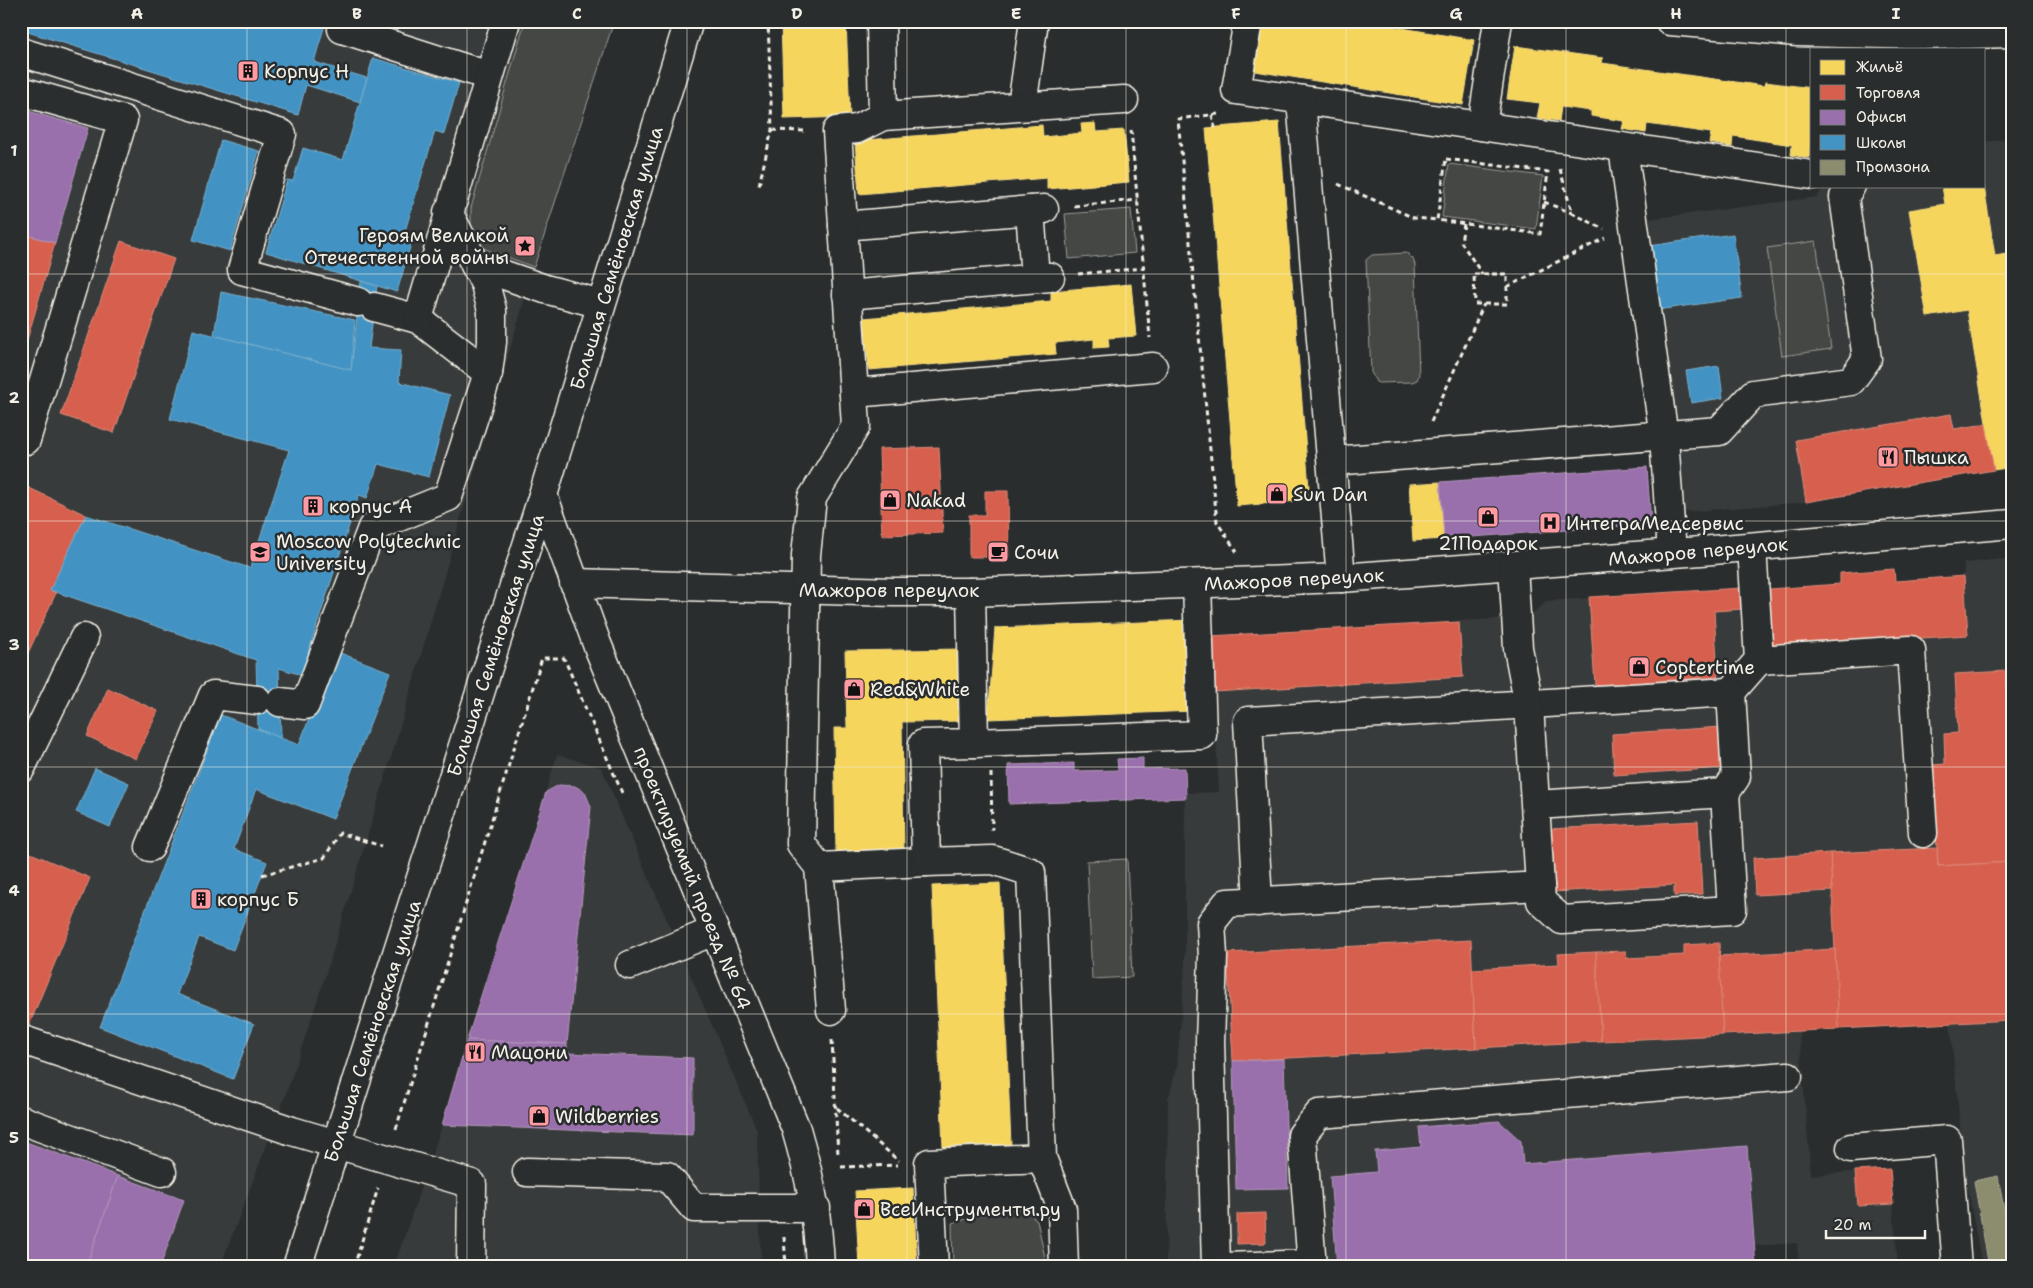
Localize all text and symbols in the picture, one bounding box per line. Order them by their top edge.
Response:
text: A [131,3,143,24]
text: B [352,3,362,24]
text: C [572,3,582,24]
text: D [791,3,803,24]
text: E [1011,3,1021,24]
text: F [1231,3,1241,24]
text: G [1450,3,1463,24]
text: H [1670,3,1682,24]
text: I [1892,3,1901,24]
legend [1810,48,1986,188]
text: Жильё [1856,57,1903,77]
building icon: Корпус Н [236,59,260,83]
place label: Корпус Н [264,59,349,84]
text: Торговля [1856,83,1921,103]
text: Офисы [1856,107,1906,127]
street label: Большая Семёновская улица [564,123,669,393]
text: Школы [1856,133,1906,153]
text: 1 [10,140,18,161]
text: Промзона [1856,157,1931,177]
place label: Героям Великой Отечественной войны [304,223,509,270]
place icon: Героям Великой Отечественной войны [513,234,537,258]
text: 2 [8,387,20,408]
restaurant icon: Пышка [1876,445,1900,469]
place label: Пышка [1904,445,1969,470]
shop icon: Sun Dan [1265,482,1289,506]
place label: Sun Dan [1293,482,1368,507]
shop icon: Nakad [878,488,902,512]
place label: Nakad [906,488,966,513]
building icon: корпус А [301,494,325,518]
place label: корпус А [329,494,413,519]
shop icon: 21Подарок [1476,505,1500,529]
street label: Большая Семёновская улица [441,511,550,780]
hospital icon: ИнтеграМедсервис [1538,511,1562,535]
place label: ИнтеграМедсервис [1566,511,1744,536]
place label: Moscow Polytechnic University [276,529,461,576]
place label: 21Подарок [1438,531,1538,556]
street label: Мажоров переулок [1607,531,1789,572]
school or university icon: Moscow Polytechnic University [248,540,272,564]
cafe icon: Сочи [986,540,1010,564]
place label: Сочи [1014,540,1059,565]
street label: Мажоров переулок [1203,562,1385,597]
street label: Мажоров переулок [799,578,979,603]
text: 3 [8,634,20,655]
shop icon: Coptertime [1627,655,1651,679]
place label: Coptertime [1655,655,1755,680]
shop icon: Red&White [842,677,866,701]
place label: Red&White [870,677,970,702]
street label: проектируемый проезд № 64 [628,743,757,1014]
text: 4 [8,880,20,901]
building icon: корпус Б [189,887,213,911]
place label: корпус Б [217,887,299,912]
street label: Большая Семёновская улица [318,897,427,1166]
restaurant icon: Мацони [463,1040,487,1064]
place label: Мацони [491,1040,568,1065]
shop icon: Wildberries [527,1104,551,1128]
place label: Wildberries [555,1104,659,1129]
text: 5 [9,1127,19,1148]
shop icon: ВсеИнструменты.ру [852,1197,876,1221]
place label: ВсеИнструменты.ру [880,1197,1061,1222]
scale bar [1826,1208,1924,1240]
text: 20 m [1833,1215,1872,1235]

